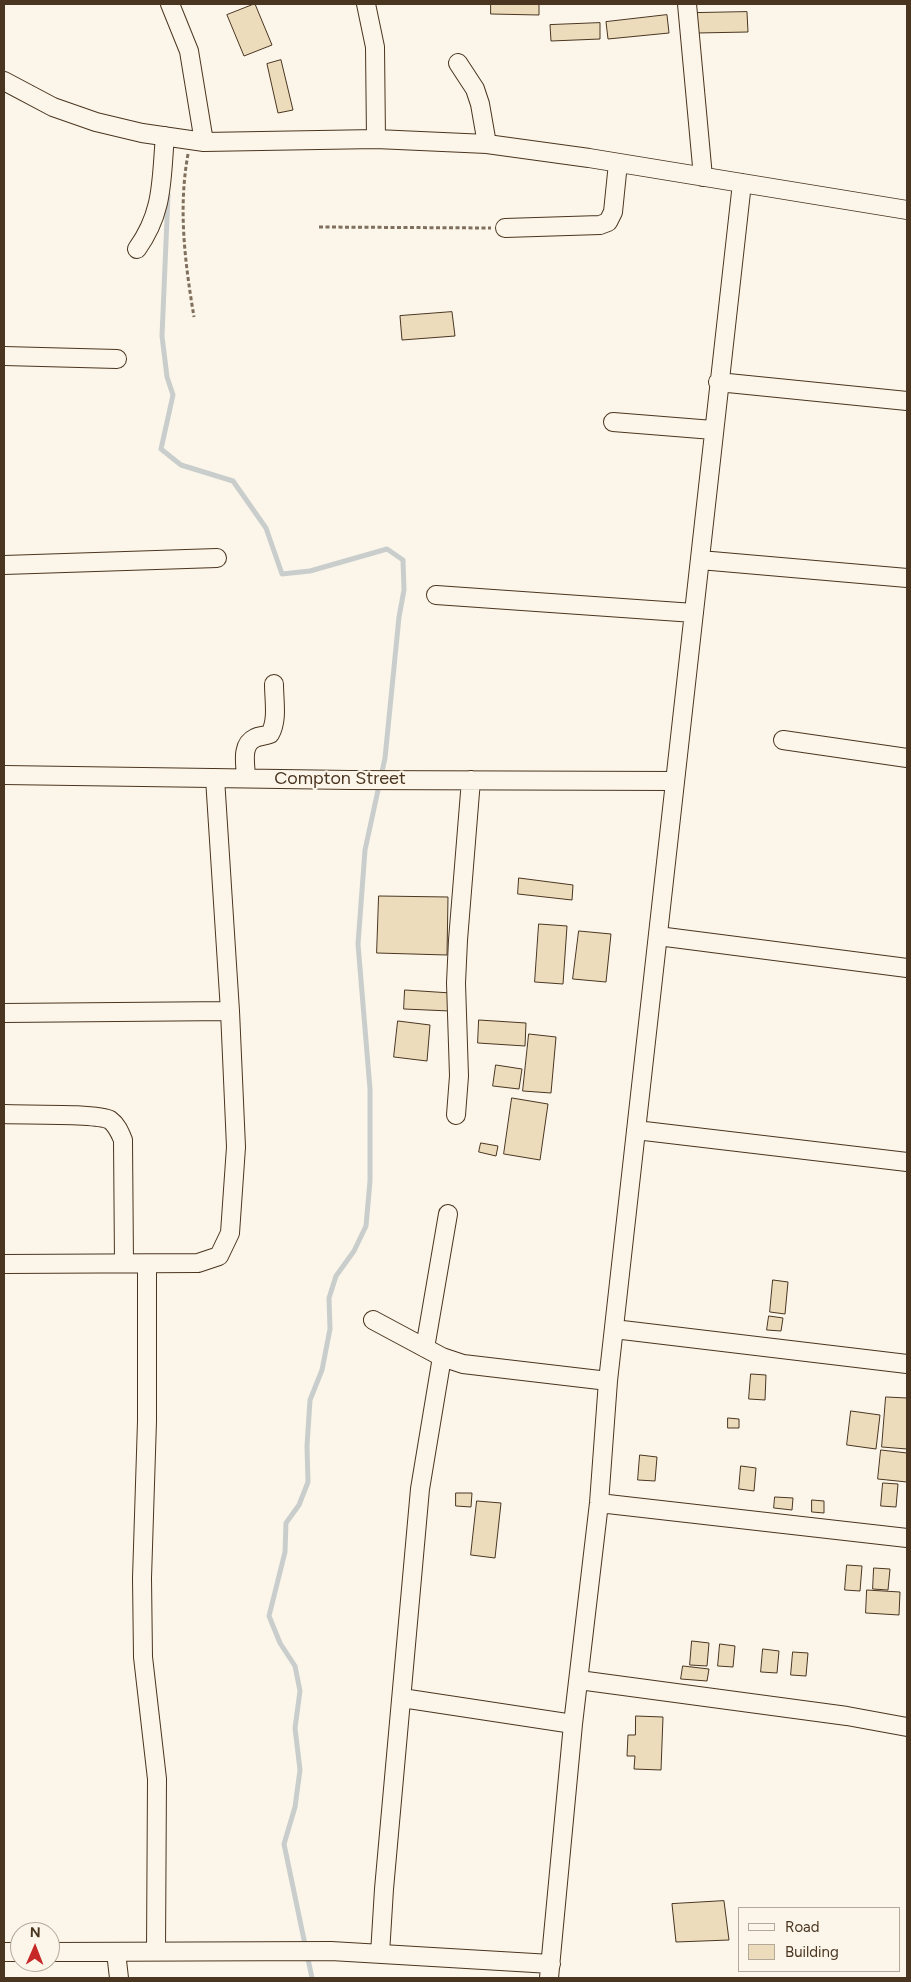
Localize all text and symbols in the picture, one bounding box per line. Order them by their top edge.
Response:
street label: Compton Street [274,768,406,790]
legend [738,1907,901,1972]
text: Road [785,1918,820,1936]
north arrow [10,1922,60,1972]
text: N [30,1924,41,1941]
text: Building [785,1943,839,1961]

